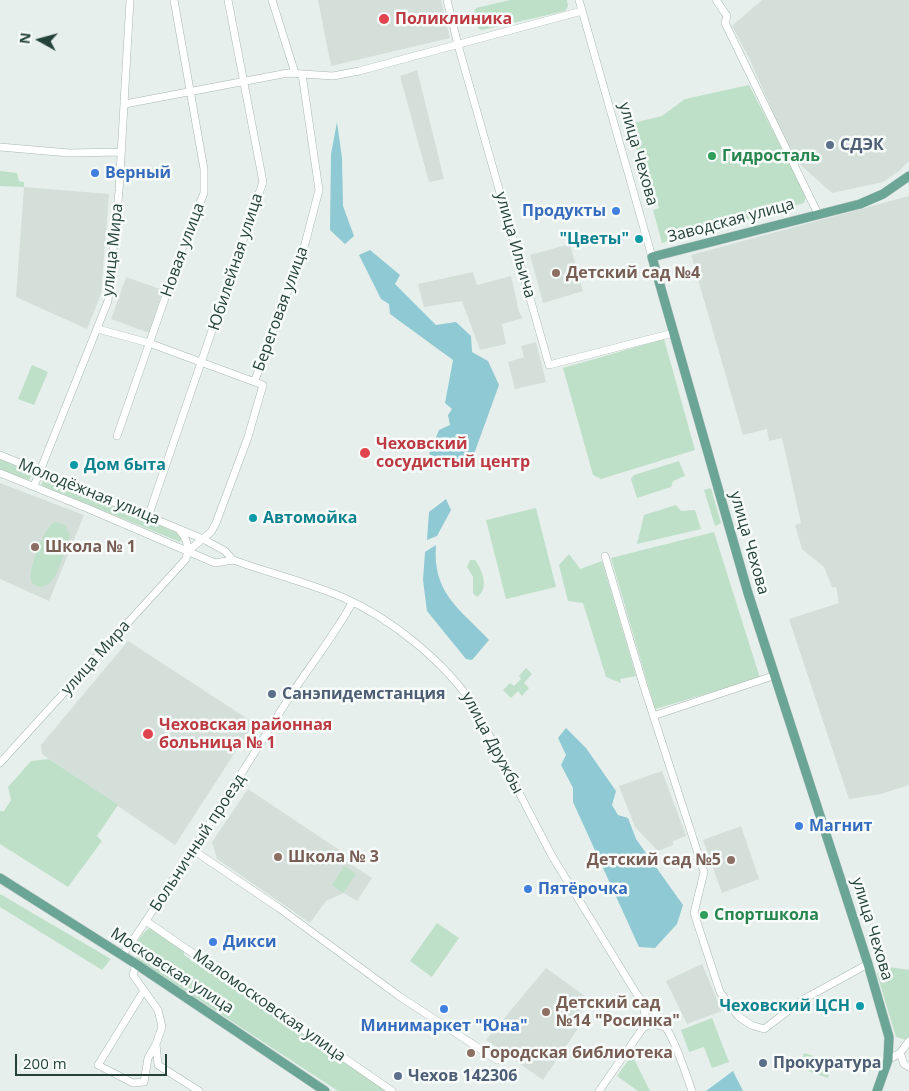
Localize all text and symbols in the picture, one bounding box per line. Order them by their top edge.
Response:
place label: Поликлиника [395,9,512,29]
marker: Поликлиника [377,12,391,26]
north arrow [15,15,65,65]
text: N [14,31,35,45]
street label: улица Чехова [614,100,662,208]
place label: СДЭК [840,135,884,155]
marker: СДЭК [824,139,836,151]
place label: Гидросталь [722,146,820,166]
marker: Гидросталь [706,150,718,162]
place label: Верный [105,163,171,183]
marker: Верный [89,167,101,179]
street label: улица Ильича [491,190,539,300]
street label: Юбилейная улица [205,191,267,333]
street label: Заводская улица [666,195,796,247]
street label: Новая улица [157,200,209,300]
place label: Продукты [522,201,606,221]
street label: улица Мира [99,202,127,298]
marker: Продукты [610,205,622,217]
place label: "Цветы" [559,229,629,249]
marker: "Цветы" [633,233,645,245]
street label: Береговая улица [250,244,312,374]
place label: Детский сад №4 [566,263,700,283]
marker: Детский сад №4 [550,267,562,279]
place label: Чеховский сосудистый центр [376,434,530,472]
marker: Чеховский сосудистый центр [358,446,372,460]
street label: Молодёжная улица [15,455,163,529]
place label: Дом быта [84,455,166,475]
marker: Дом быта [68,459,80,471]
street label: улица Чехова [725,489,773,597]
place label: Автомойка [263,508,357,528]
marker: Автомойка [247,512,259,524]
place label: Школа № 1 [45,537,136,557]
marker: Школа № 1 [29,541,41,553]
street label: улица Мира [58,617,134,699]
place label: Санэпидемстанция [282,684,446,704]
marker: Санэпидемстанция [266,688,278,700]
street label: улица Дружбы [457,689,527,797]
place label: Чеховская районная больница № 1 [159,715,332,753]
marker: Чеховская районная больница № 1 [141,727,155,741]
street label: Больничный проезд [146,771,250,915]
place label: Магнит [809,816,872,836]
marker: Магнит [793,820,805,832]
place label: Школа № 3 [288,847,379,867]
place label: Детский сад №5 [587,850,721,870]
marker: Школа № 3 [272,851,284,863]
marker: Детский сад №5 [725,854,737,866]
street label: улица Чехова [847,875,897,983]
place label: Пятёрочка [538,879,628,899]
marker: Пятёрочка [522,883,534,895]
place label: Спортшкола [714,905,819,925]
marker: Спортшкола [698,909,710,921]
street label: Московская улица [107,924,237,1018]
place label: Дикси [223,932,276,952]
marker: Дикси [207,936,219,948]
street label: Маломосковская улица [189,946,349,1066]
place label: Детский сад №14 "Росинка" [556,993,680,1031]
place label: Чеховский ЦСН [719,996,850,1016]
marker: Чеховский ЦСН [854,1000,866,1012]
marker: Минимаркет "Юна" [438,1003,450,1015]
marker: Детский сад №14 "Росинка" [540,1006,552,1018]
place label: Минимаркет "Юна" [361,1016,527,1036]
place label: Городская библиотека [481,1043,673,1063]
scale bar [18,1044,170,1076]
marker: Городская библиотека [465,1047,477,1059]
text: 200 m [23,1053,67,1073]
place label: Прокуратура [773,1053,881,1073]
marker: Прокуратура [757,1057,769,1069]
place label: Чехов 142306 [408,1066,517,1086]
marker: Чехов 142306 [392,1070,404,1082]

